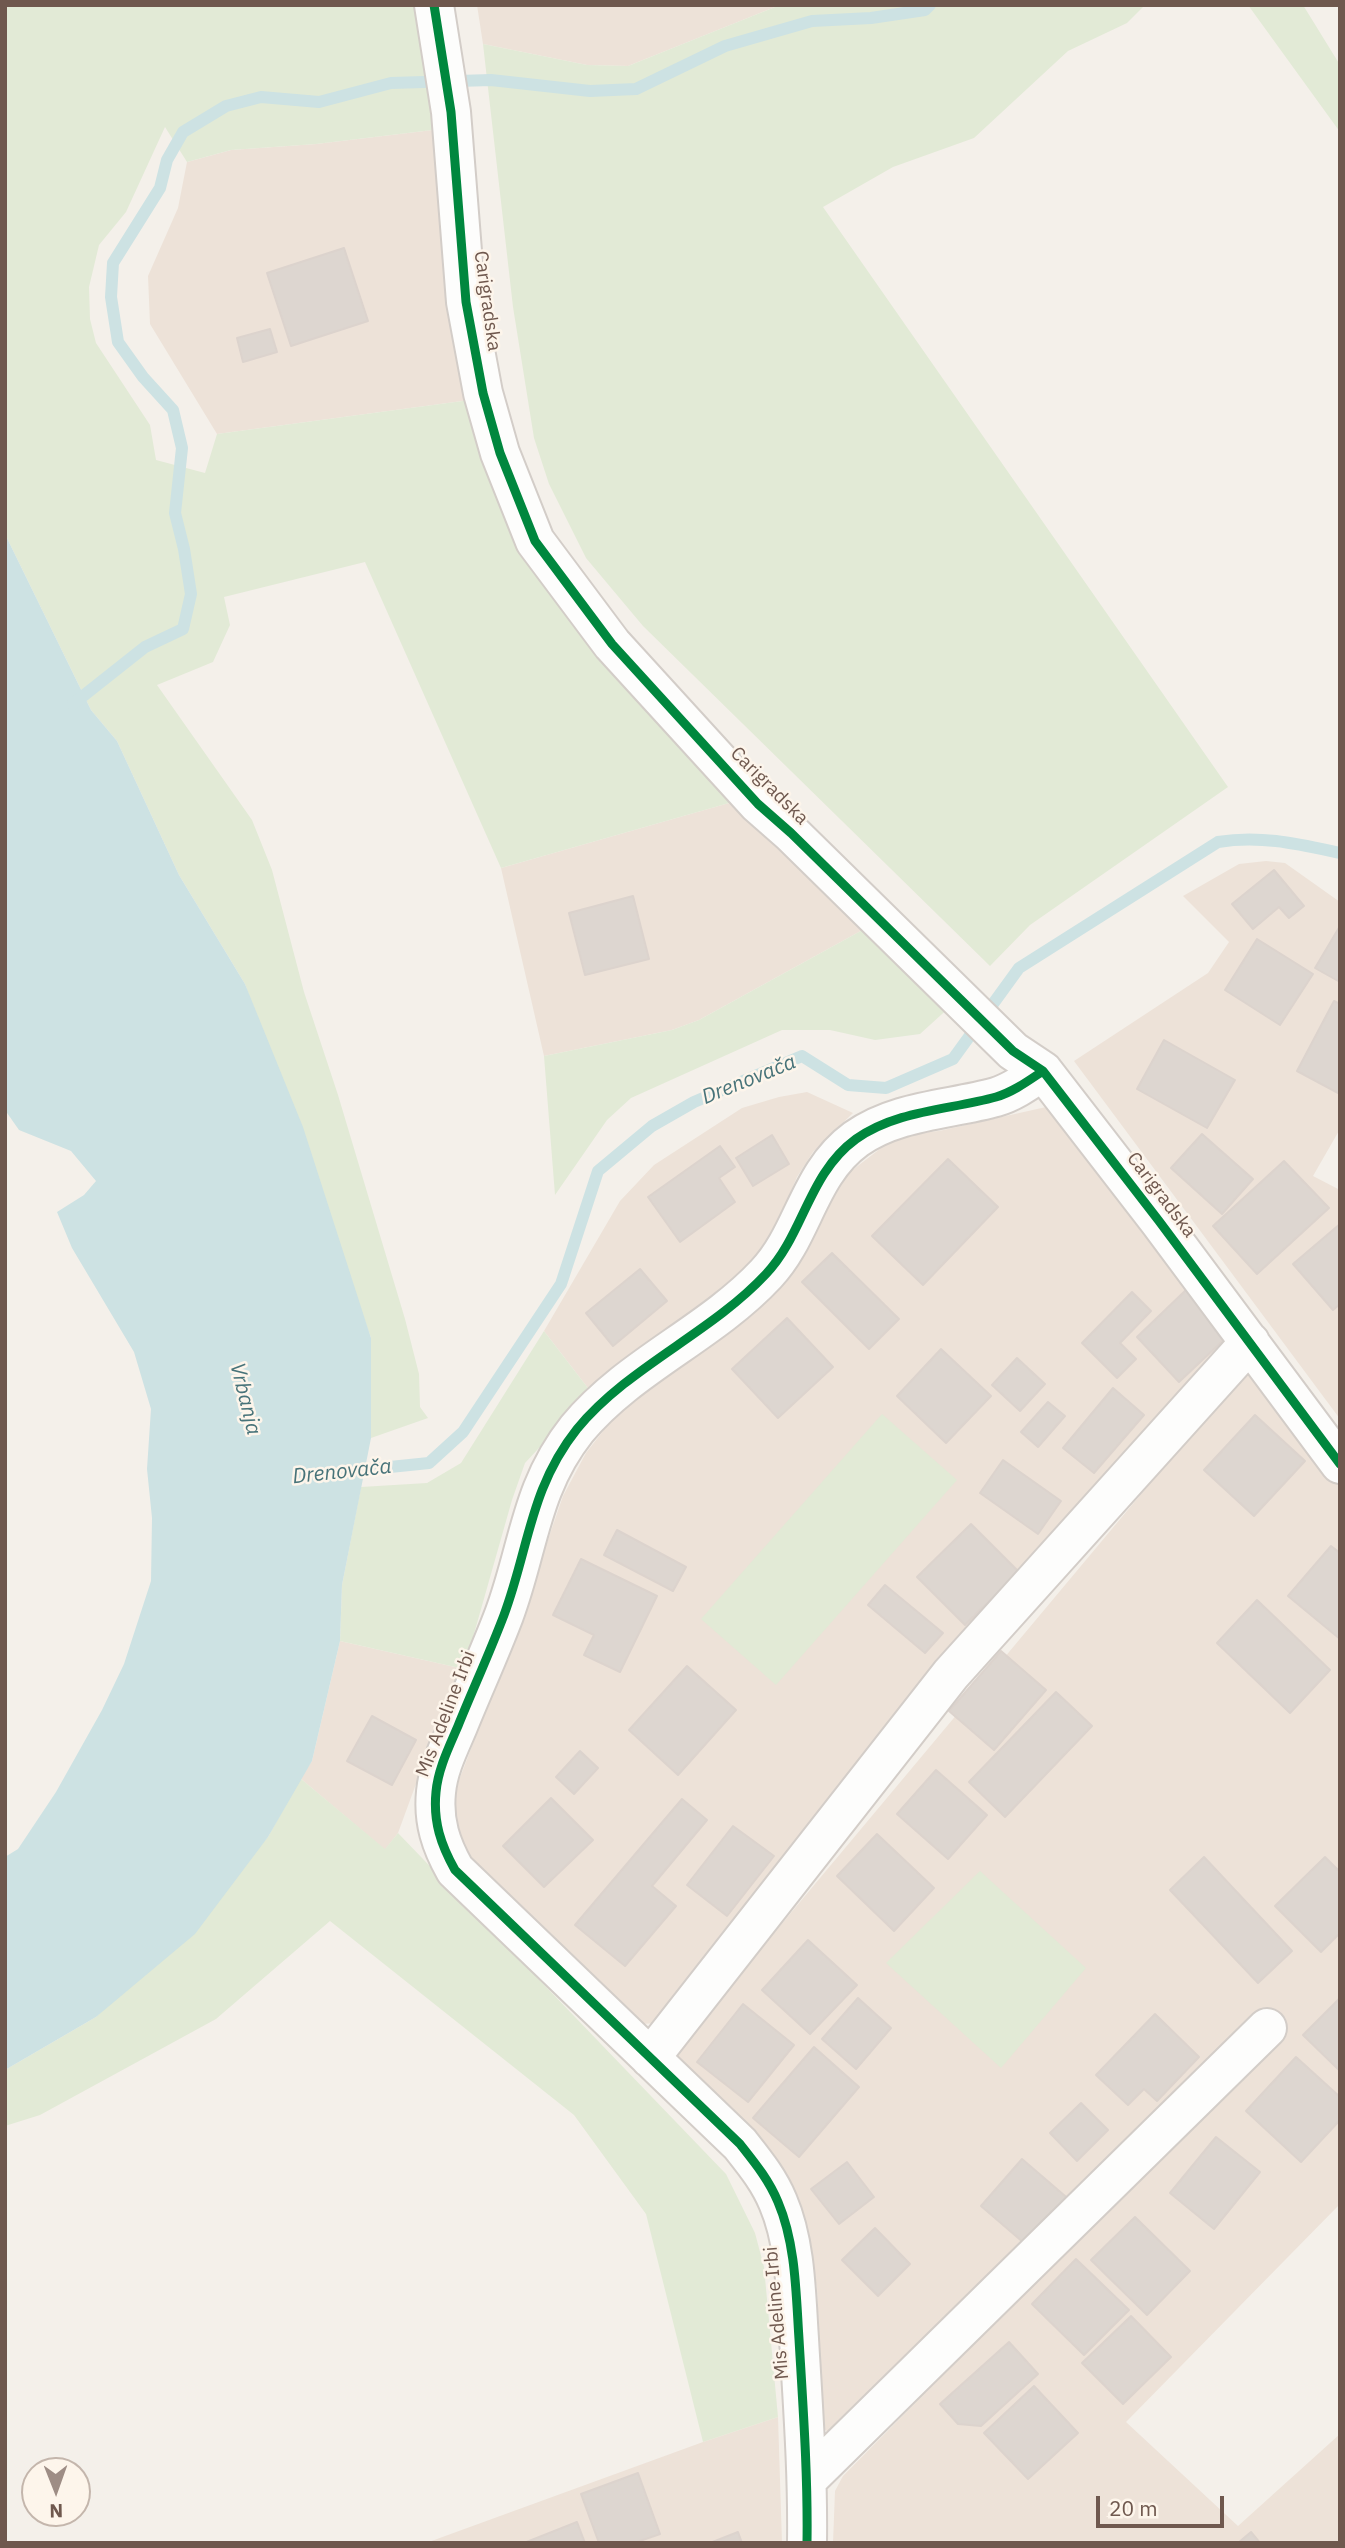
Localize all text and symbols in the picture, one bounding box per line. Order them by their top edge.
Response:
street label: Carigradska [469,249,505,353]
street label: Carigradska [725,742,813,830]
water label: Drenovača [698,1050,800,1110]
street label: Carigradska [1121,1148,1201,1242]
water label: Vrbanja [224,1360,266,1438]
water label: Drenovača [291,1454,393,1490]
street label: Mis Adeline Irbi [411,1648,481,1780]
street label: Mis Adeline Irbi [760,2246,794,2380]
north arrow [21,2457,91,2527]
scale bar [1100,2482,1228,2526]
text: 20 m [1109,2494,1158,2522]
text: N [49,2499,63,2523]

